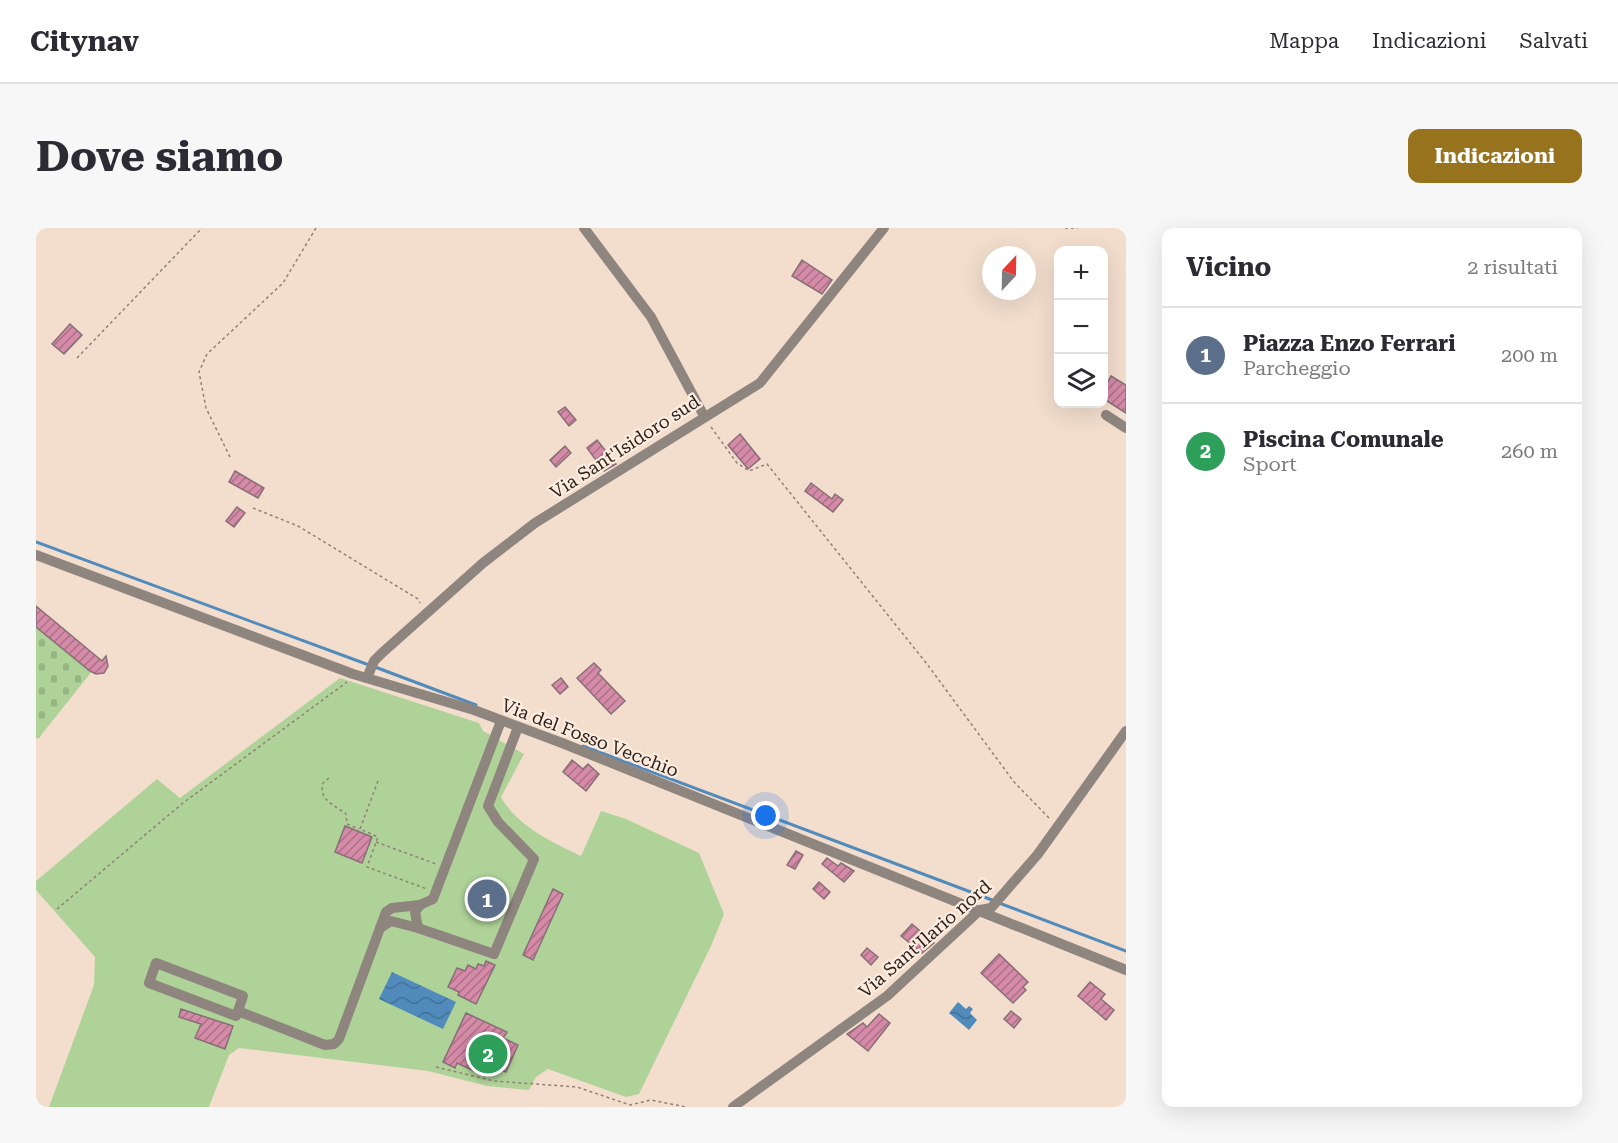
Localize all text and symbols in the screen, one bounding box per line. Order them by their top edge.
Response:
text: Citynav [30,25,139,58]
text: Mappa [1269,29,1339,53]
text: Indicazioni [1372,29,1486,53]
text: Salvati [1519,29,1588,53]
button: Indicazioni [1408,129,1582,183]
text: Dove siamo [36,132,283,181]
north arrow [982,246,1036,300]
map controls [1054,246,1108,408]
button: + [1054,246,1108,300]
text: Vicino [1186,252,1271,282]
text: 2 risultati [1467,255,1558,279]
button: − [1054,300,1108,354]
text: Piazza Enzo Ferrari [1243,331,1456,356]
text: 1 [1200,343,1211,367]
text: 200 m [1501,343,1558,367]
button: layers [1054,354,1108,408]
text: Parcheggio [1243,356,1351,380]
street label: Via Sant'Isidoro sud [546,390,704,503]
text: Piscina Comunale [1243,427,1444,452]
text: 2 [1200,439,1211,463]
text: 260 m [1501,439,1558,463]
text: Sport [1243,452,1297,476]
street label: Via del Fosso Vecchio [499,694,682,781]
your location [751,801,780,830]
street label: Via Sant'Ilario nord [854,875,995,1002]
pin: 1 [468,876,506,922]
pin: 2 [468,1032,508,1076]

